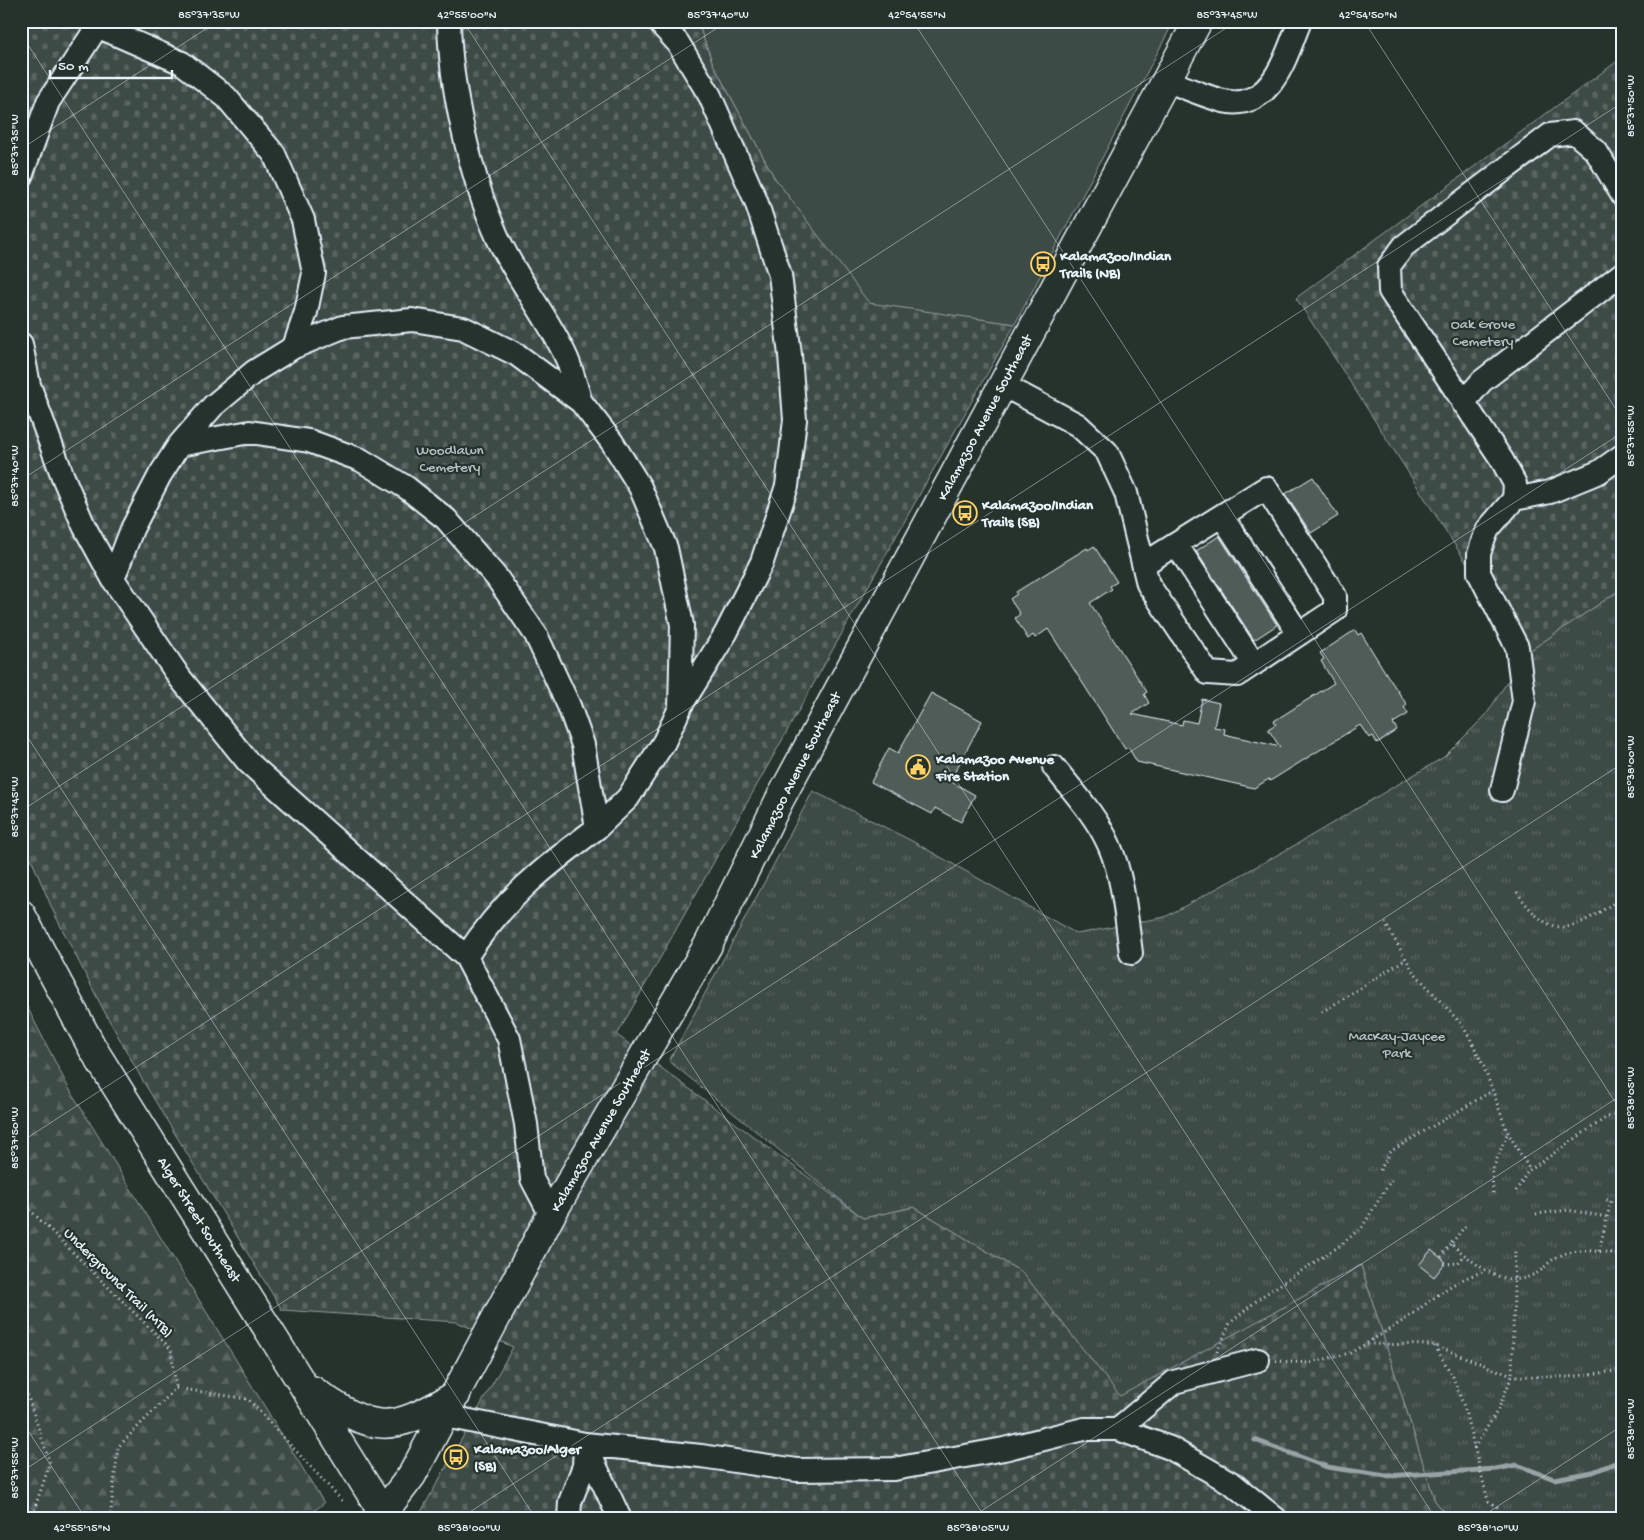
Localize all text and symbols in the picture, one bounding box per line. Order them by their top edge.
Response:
text: 85°37'35"W [178,9,240,23]
text: 42°55'00"N [437,9,497,23]
text: 85°37'40"W [687,9,749,23]
text: 42°54'55"N [888,9,946,23]
text: 85°37'45"W [1197,9,1257,23]
text: 42°54'50"N [1339,9,1397,23]
scale bar [50,48,172,80]
text: 50 m [58,58,89,76]
text: 85°37'50"W [1625,75,1639,137]
text: 85°37'35"W [9,114,23,176]
place label: Kalamazoo/Indian Trails (NB) [1059,248,1172,283]
bus stop icon: Kalamazoo/Indian Trails (NB) [1030,251,1056,277]
park label: Oak Grove Cemetery [1451,316,1516,351]
street label: Kalamazoo Avenue Southeast [934,330,1038,504]
text: 85°37'55"W [1625,405,1639,467]
park label: Woodlawn Cemetery [416,442,484,477]
text: 85°37'40"W [9,445,23,507]
place label: Kalamazoo/Indian Trails (SB) [981,497,1094,532]
bus stop icon: Kalamazoo/Indian Trails (SB) [952,500,978,526]
street label: Kalamazoo Avenue Southeast [746,688,847,863]
text: 85°38'00"W [1625,736,1639,798]
place label: Kalamazoo Avenue Fire Station [935,751,1055,786]
public building icon: Kalamazoo Avenue Fire Station [905,754,931,780]
text: 85°37'45"W [9,777,23,837]
park label: MacKay-Jaycee Park [1349,1028,1446,1063]
street label: Kalamazoo Avenue Southeast [548,1045,657,1216]
text: 85°38'05"W [1625,1067,1639,1129]
text: 85°37'50"W [9,1107,23,1169]
street label: Alger Street Southeast [152,1154,245,1288]
street label: Underground Trail (MTB) [59,1225,176,1342]
text: 85°38'10"W [1625,1399,1639,1459]
text: 85°37'55"W [9,1437,23,1499]
place label: Kalamazoo/Alger (SB) [473,1441,582,1476]
bus stop icon: Kalamazoo/Alger (SB) [443,1444,469,1470]
text: 42°55'15"N [54,1522,110,1536]
text: 85°38'00"W [438,1522,500,1536]
text: 85°38'05"W [947,1522,1009,1536]
text: 85°38'10"W [1458,1522,1518,1536]

